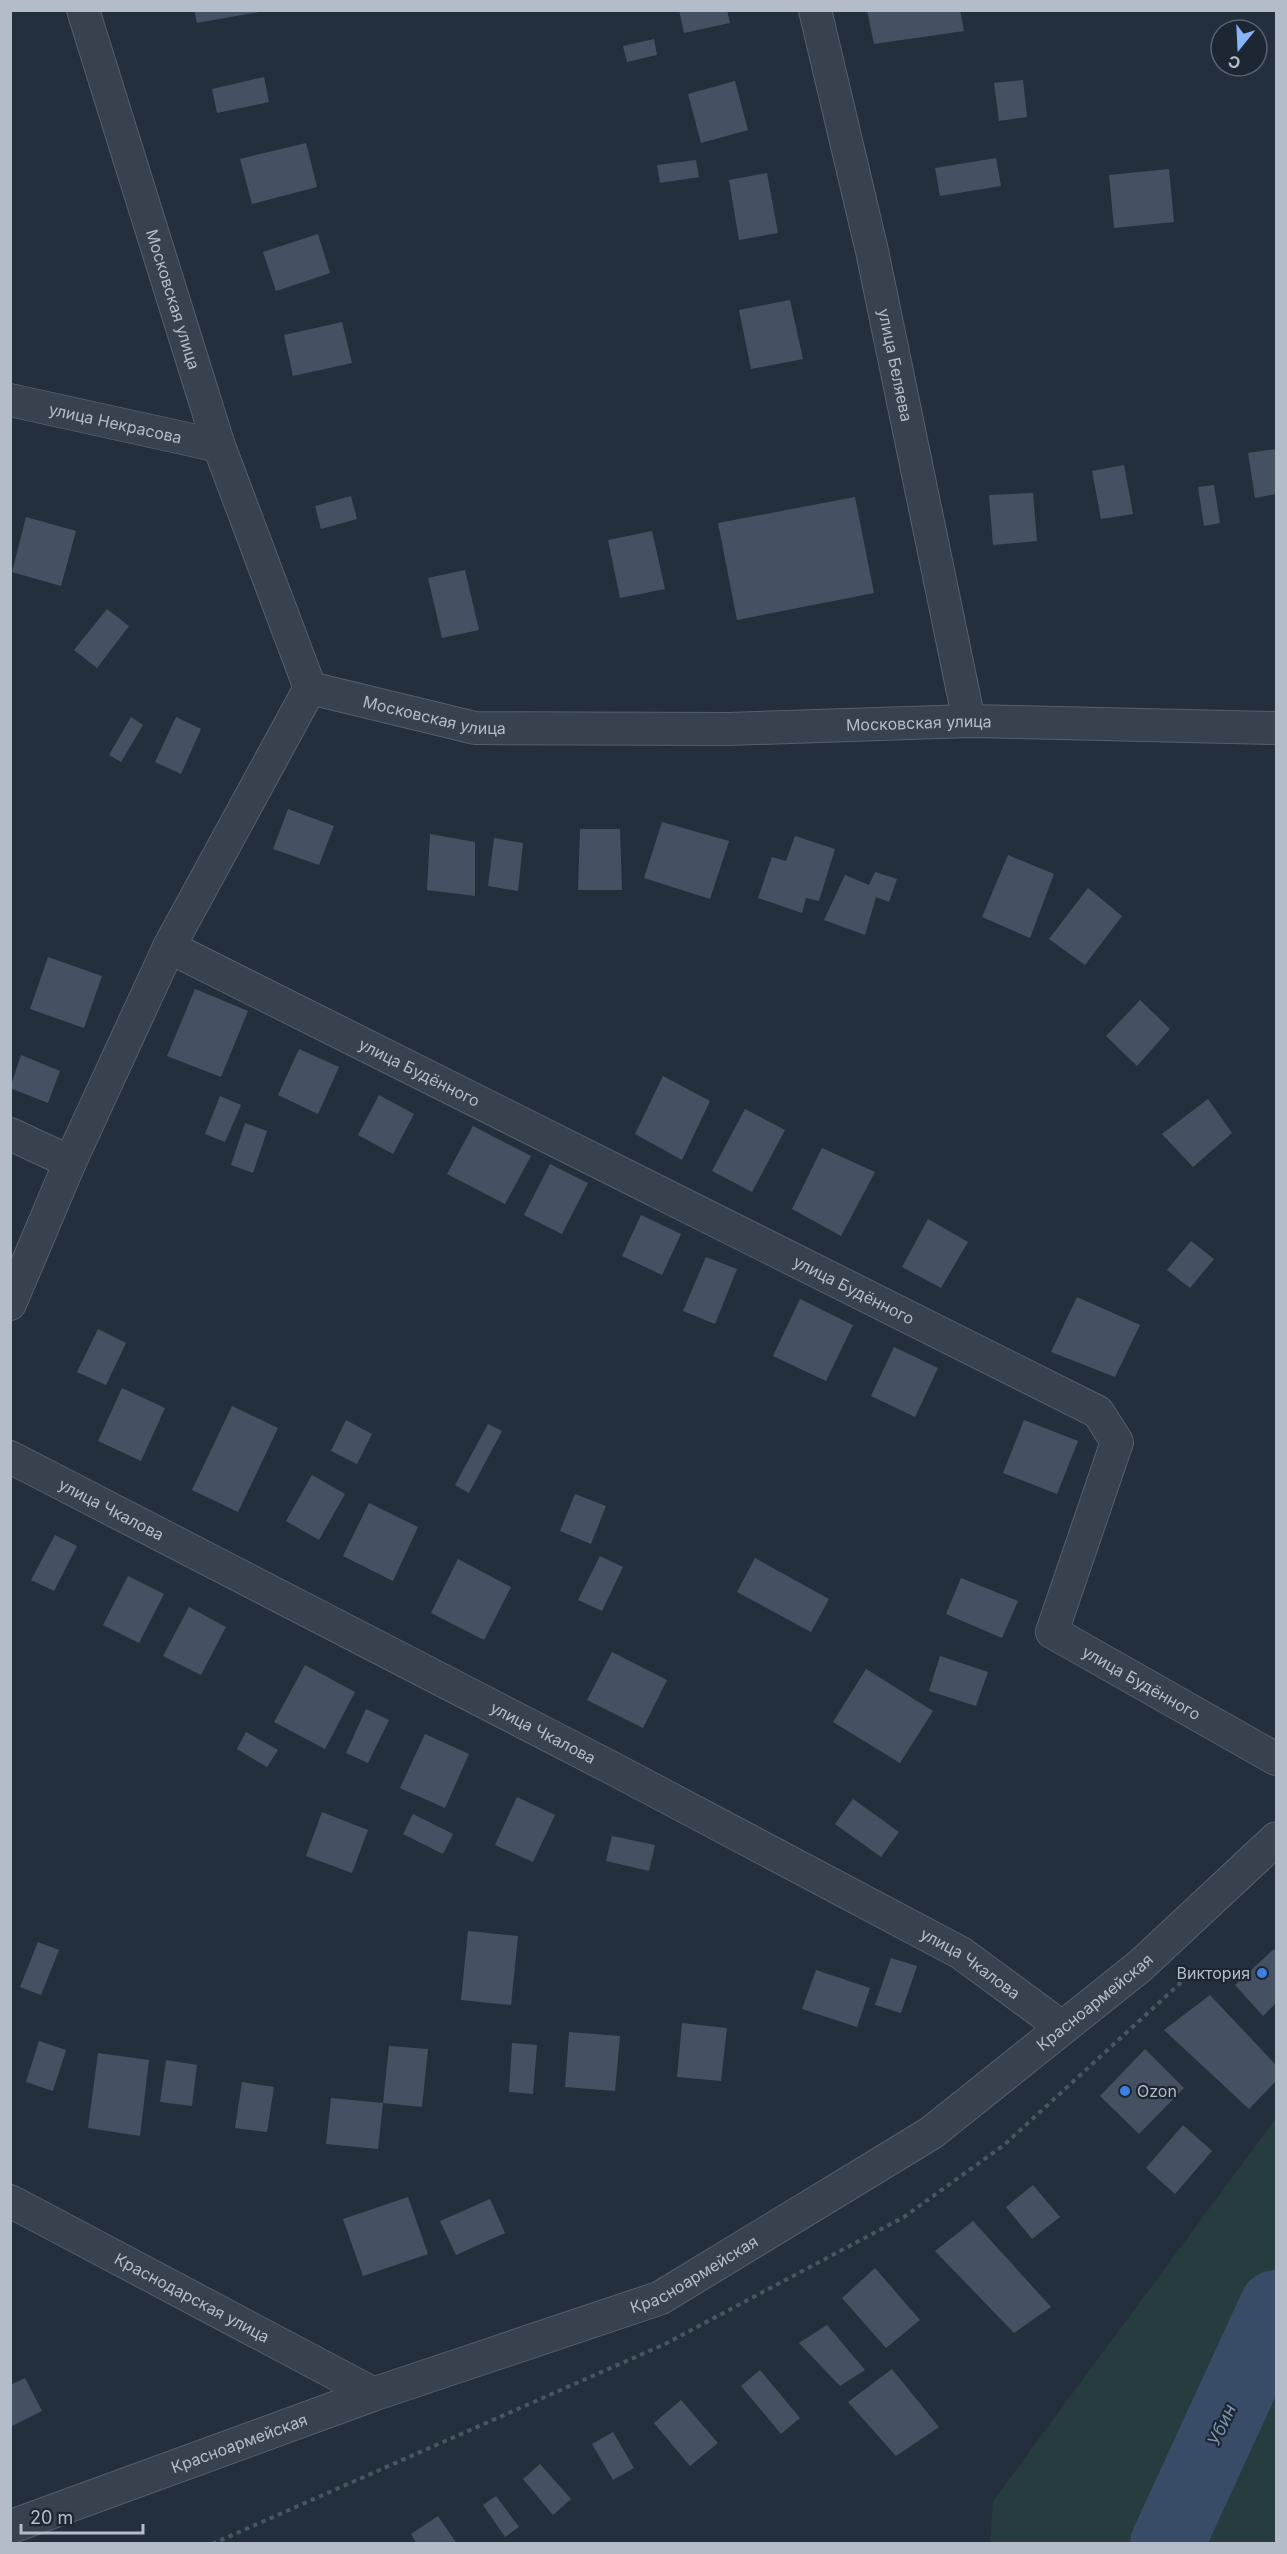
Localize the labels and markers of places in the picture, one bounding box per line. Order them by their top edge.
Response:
place label: Виктория [1176,1963,1250,1983]
marker: Виктория [1255,1966,1269,1980]
place label: Ozon [1137,2081,1177,2101]
marker: Ozon [1118,2084,1132,2098]

